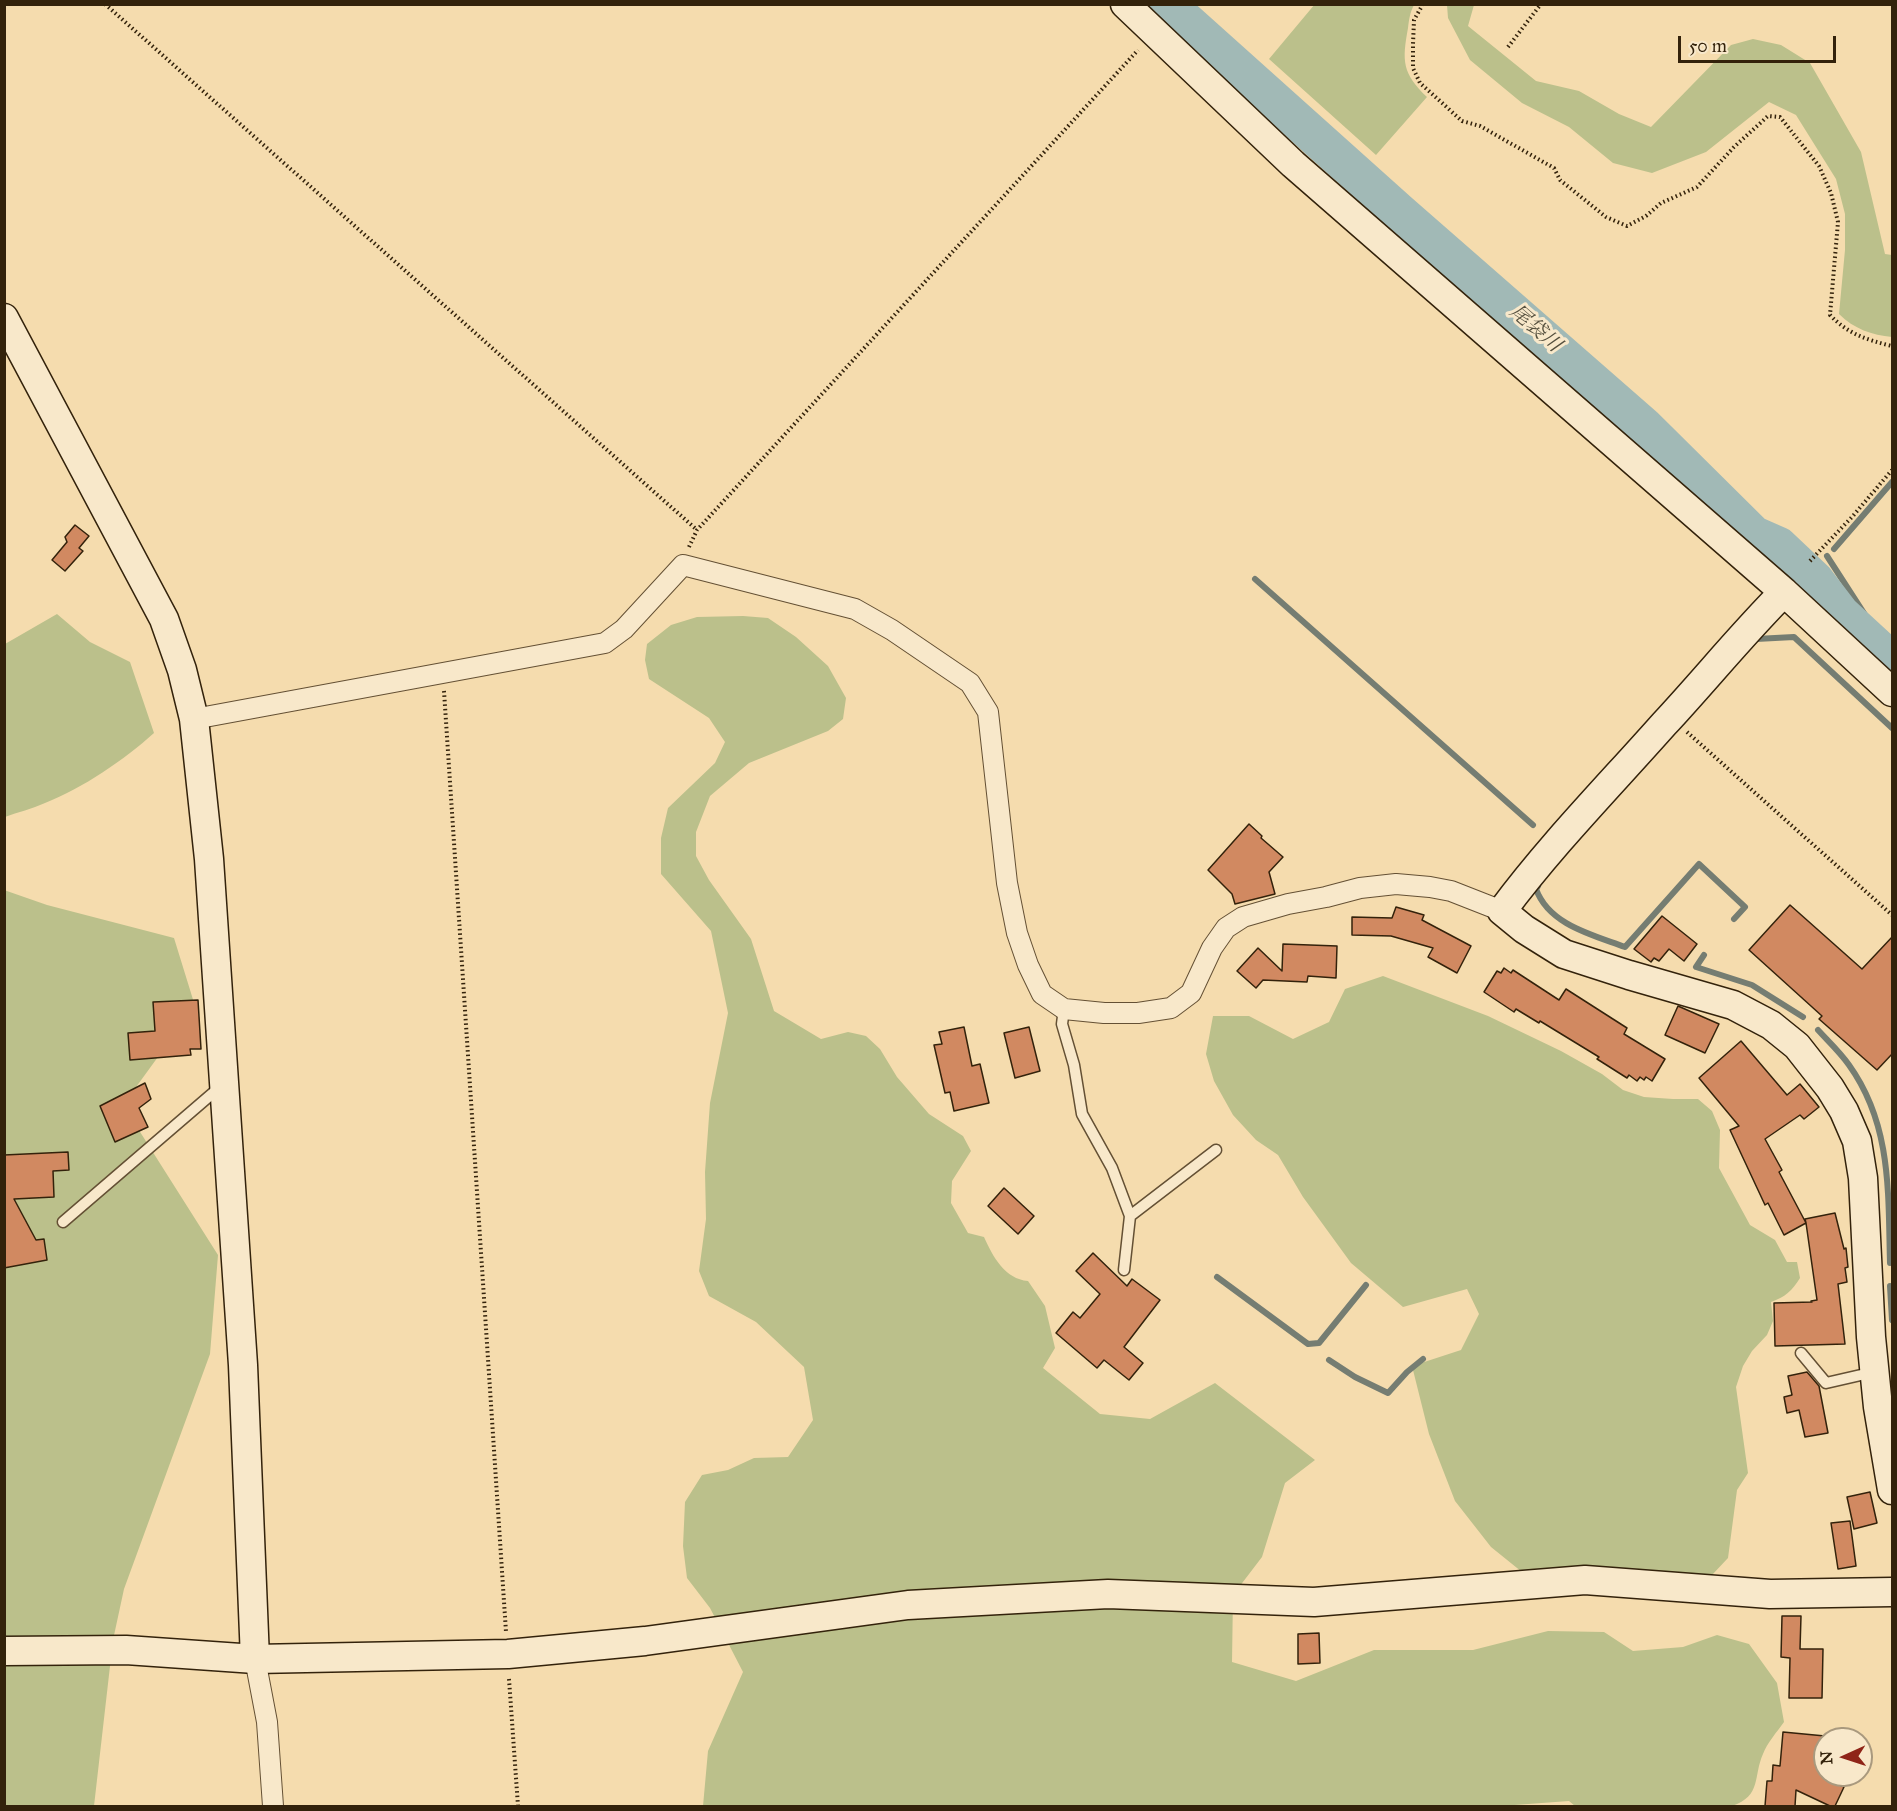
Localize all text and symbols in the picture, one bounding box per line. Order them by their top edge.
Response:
scale bar [1681,24,1838,62]
text: 50 m [1689,35,1727,57]
water label: 尾袋川 [1504,300,1566,358]
north arrow [1813,1727,1873,1787]
text: N [1817,1751,1836,1765]

